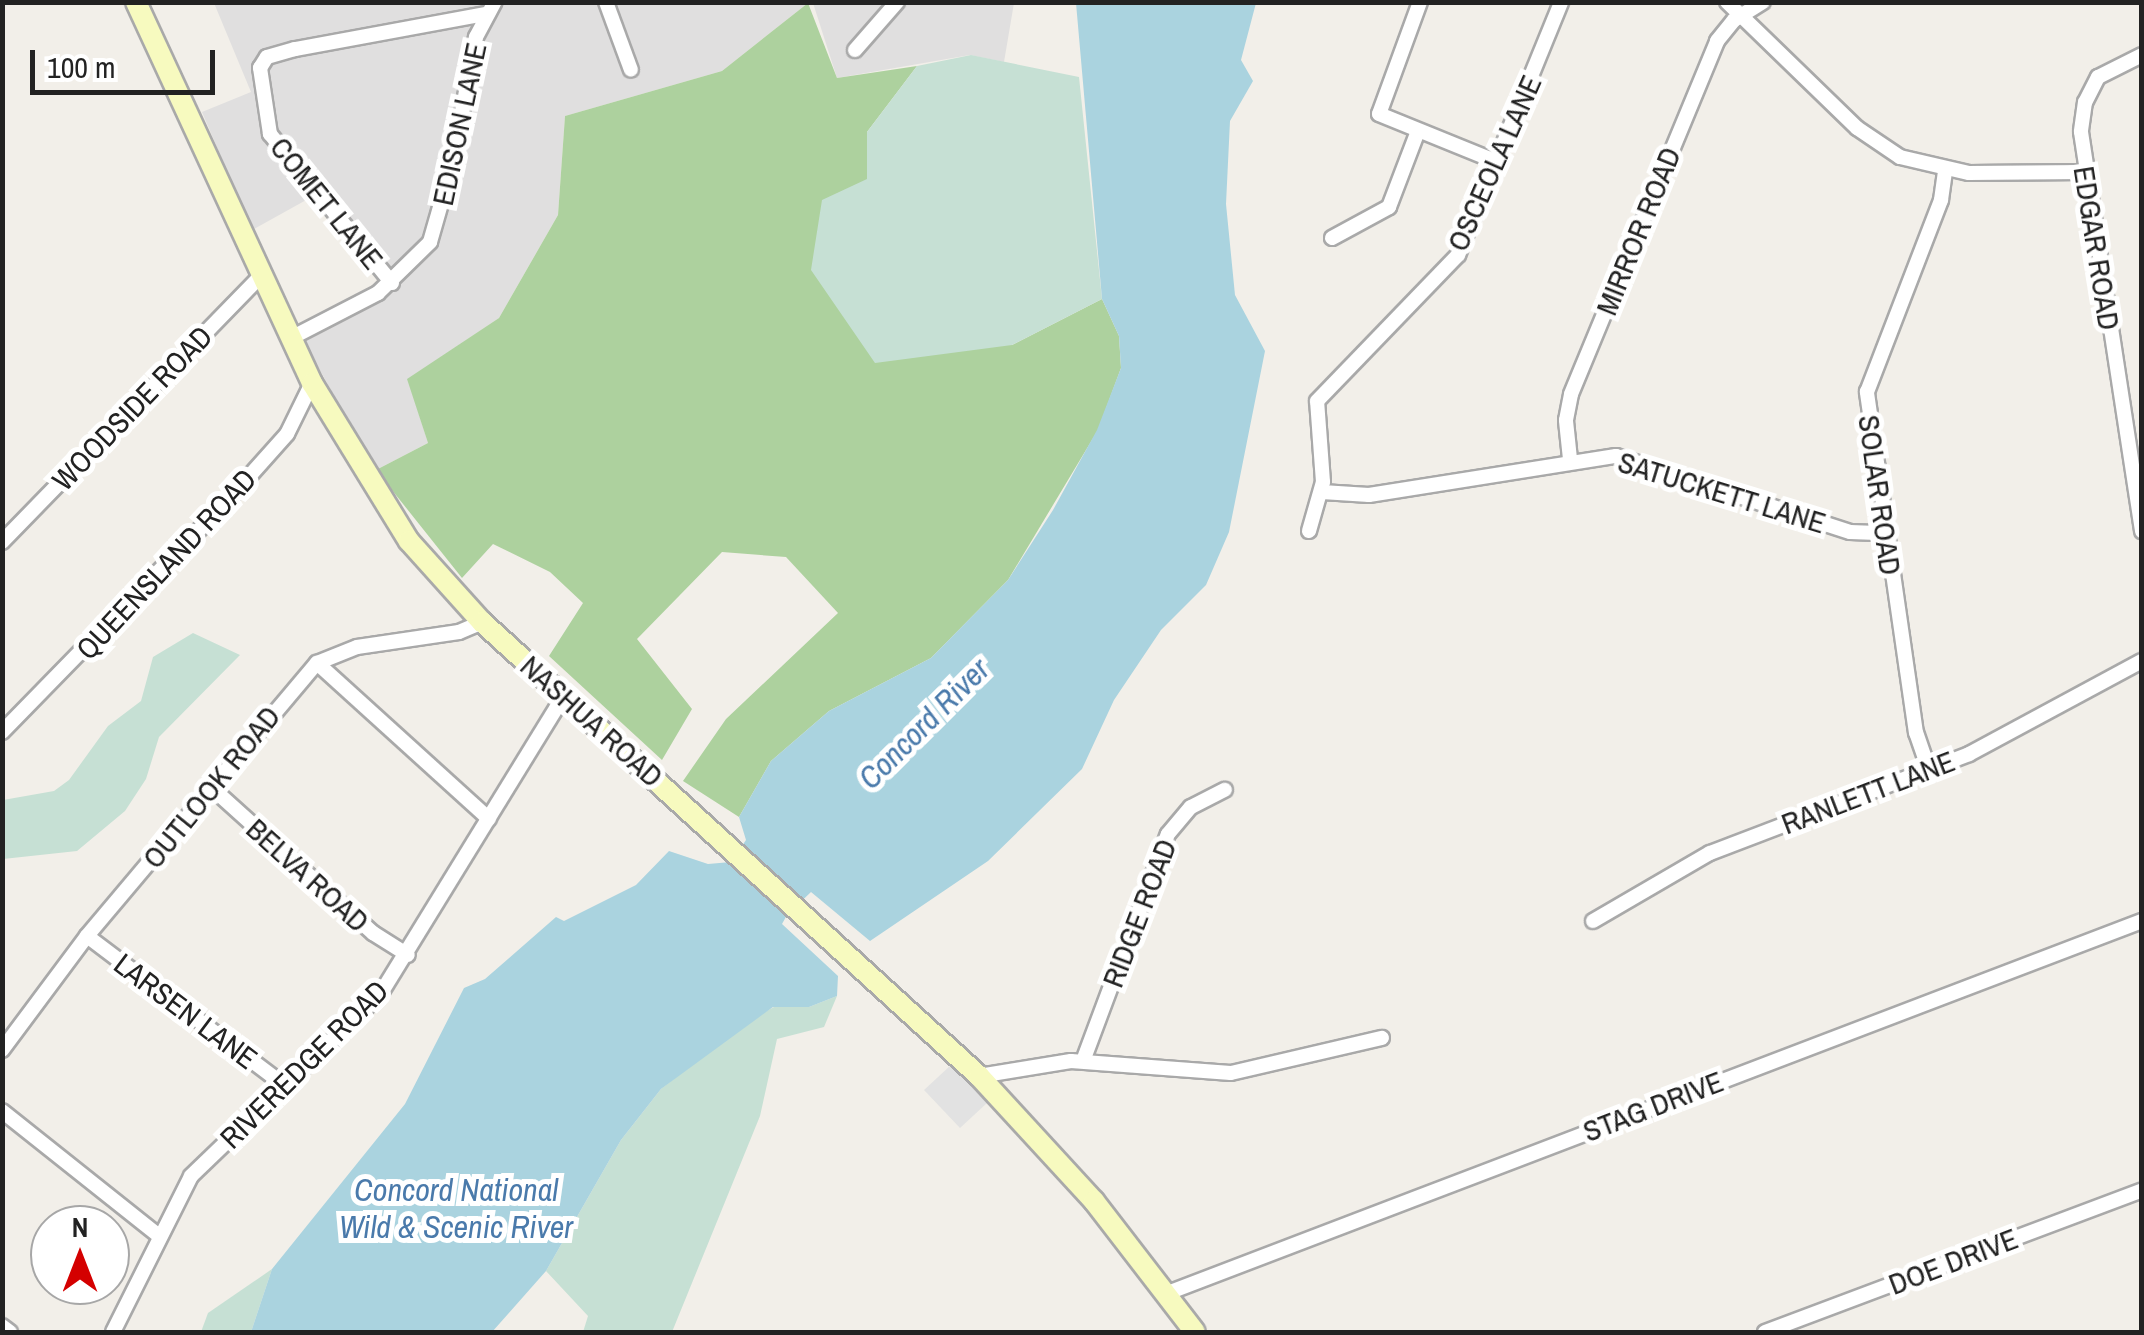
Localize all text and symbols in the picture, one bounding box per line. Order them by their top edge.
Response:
scale bar [35,30,220,92]
street label: EDISON LANE [424,39,494,209]
text: 100 m [47,47,115,87]
street label: OSCEOLA LANE [1439,69,1549,257]
street label: COMET LANE [263,130,391,276]
street label: MIRROR ROAD [1588,142,1688,320]
street label: EDGAR ROAD [2066,164,2128,332]
street label: WOODSIDE ROAD [45,318,219,498]
street label: SOLAR ROAD [1851,413,1909,577]
street label: SATUCKETT LANE [1614,443,1830,541]
street label: QUEENSLAND ROAD [68,461,264,667]
street label: NASHUA ROAD [513,647,671,795]
water label: Concord River [851,651,997,797]
street label: OUTLOOK ROAD [135,699,287,875]
street label: RANLETT LANE [1776,742,1960,842]
street label: BELVA ROAD [239,810,377,940]
street label: RIDGE ROAD [1094,834,1184,992]
street label: LARSEN LANE [107,946,265,1076]
street label: RIVEREDGE ROAD [212,972,396,1156]
street label: STAG DRIVE [1578,1063,1728,1149]
water label: Concord National Wild & Scenic River [339,1172,573,1247]
north arrow [30,1205,130,1305]
text: N [72,1208,88,1246]
street label: DOE DRIVE [1883,1220,2023,1302]

